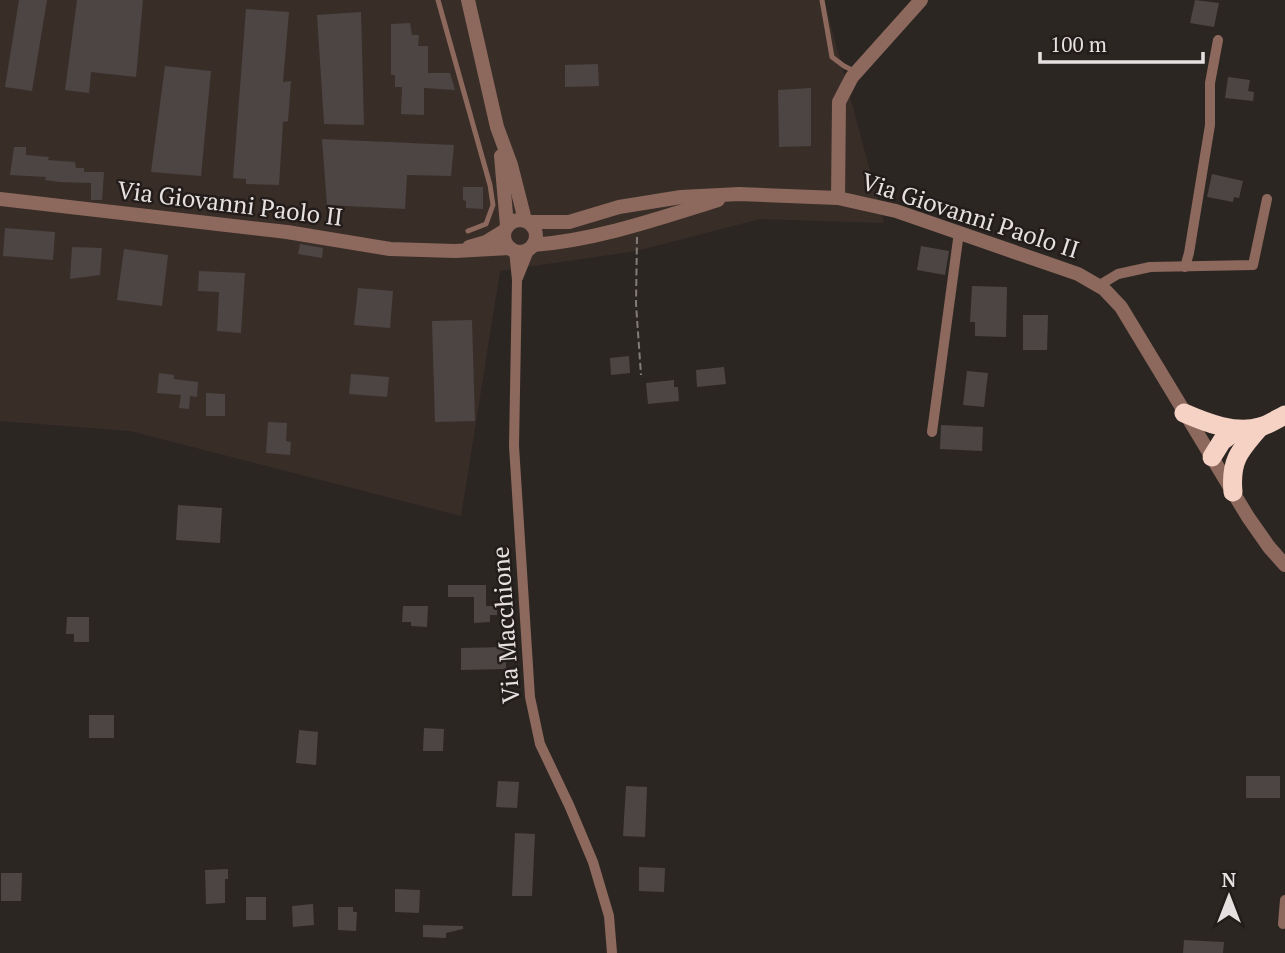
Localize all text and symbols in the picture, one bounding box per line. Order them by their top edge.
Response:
scale bar [1040,21,1203,65]
text: 100 m [1050,30,1107,58]
street label: Via Giovanni Paolo II [857,165,1083,265]
street label: Via Giovanni Paolo II [116,173,345,233]
street label: Via Macchione [484,545,526,705]
north arrow [1194,862,1264,932]
text: N [1222,867,1237,892]

